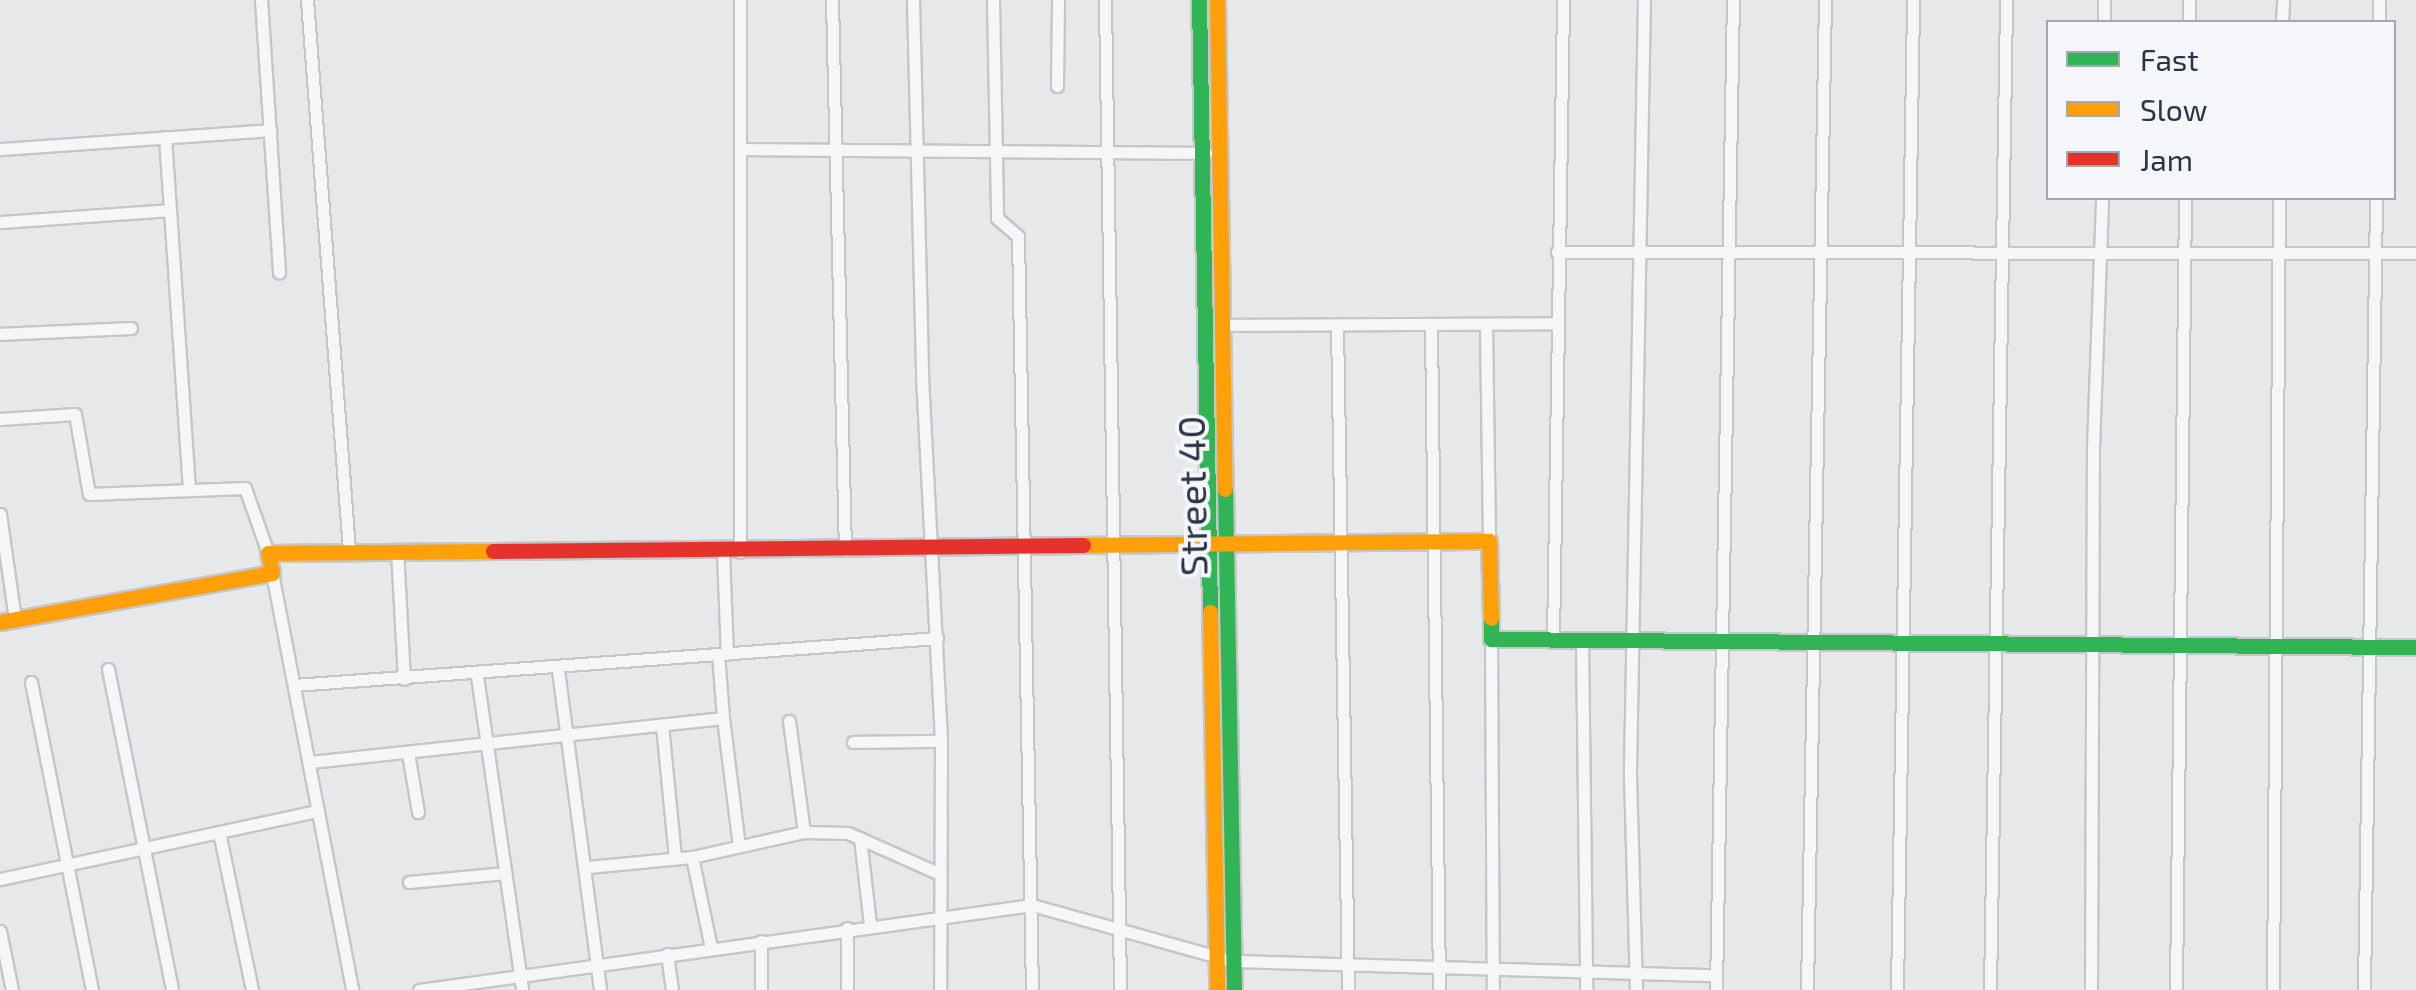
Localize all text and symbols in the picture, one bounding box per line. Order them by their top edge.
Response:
legend [2046,20,2396,200]
text: Fast [2140,41,2199,77]
text: Slow [2140,91,2207,127]
text: Jam [2140,141,2193,177]
street label: Street 40 [1168,415,1216,577]

